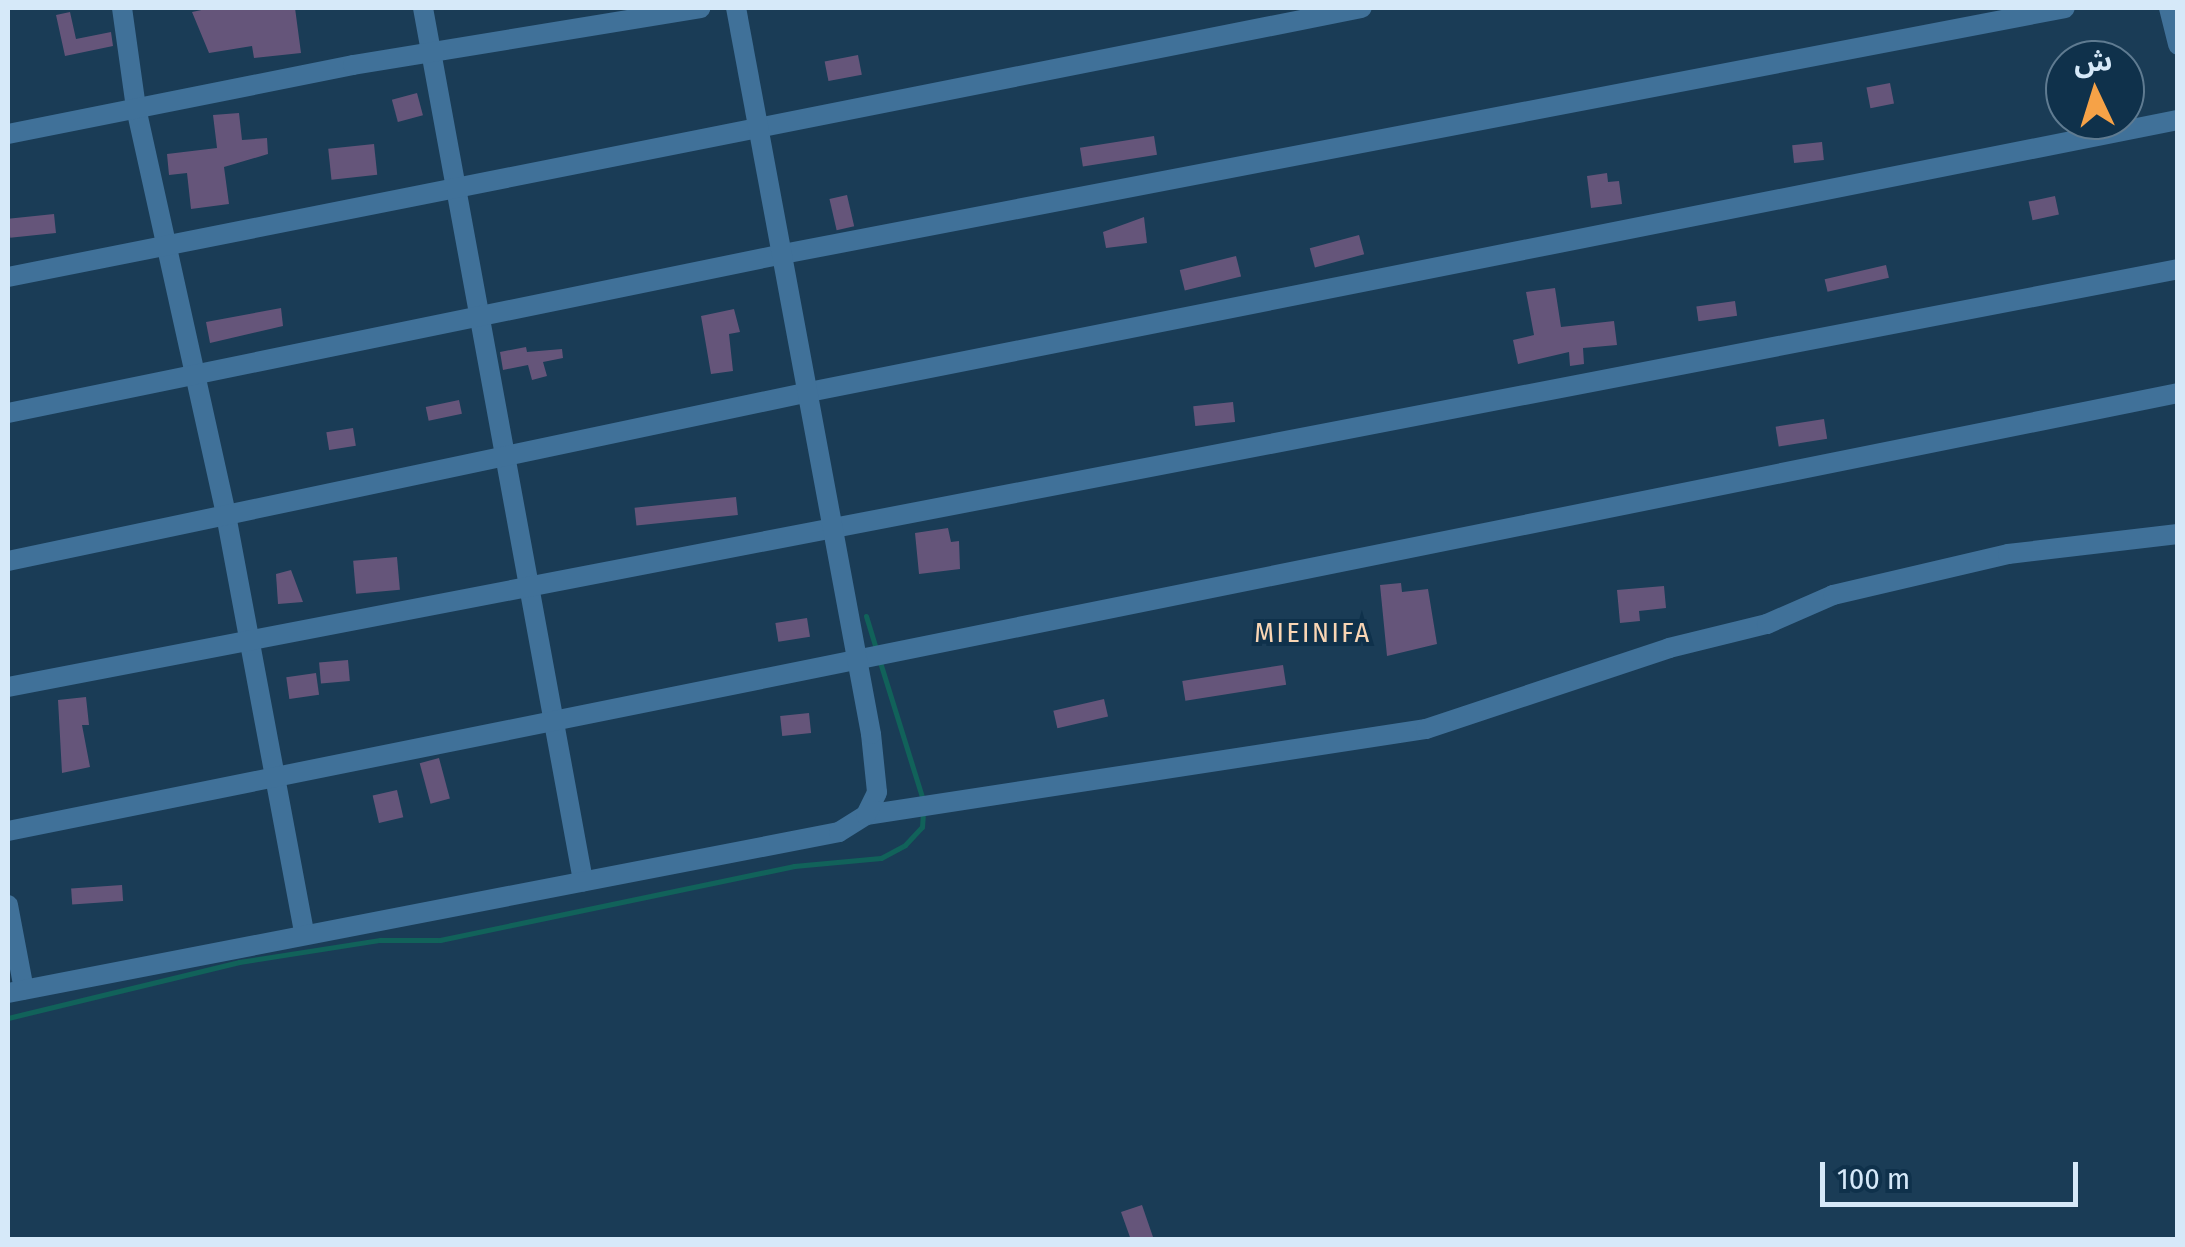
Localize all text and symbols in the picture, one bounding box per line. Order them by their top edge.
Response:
north arrow [2045,40,2145,140]
text: ش [2073,44,2113,79]
district label: MIEINIFA [1254,616,1372,650]
scale bar [1825,1142,2082,1204]
text: 100 m [1837,1161,1910,1197]

